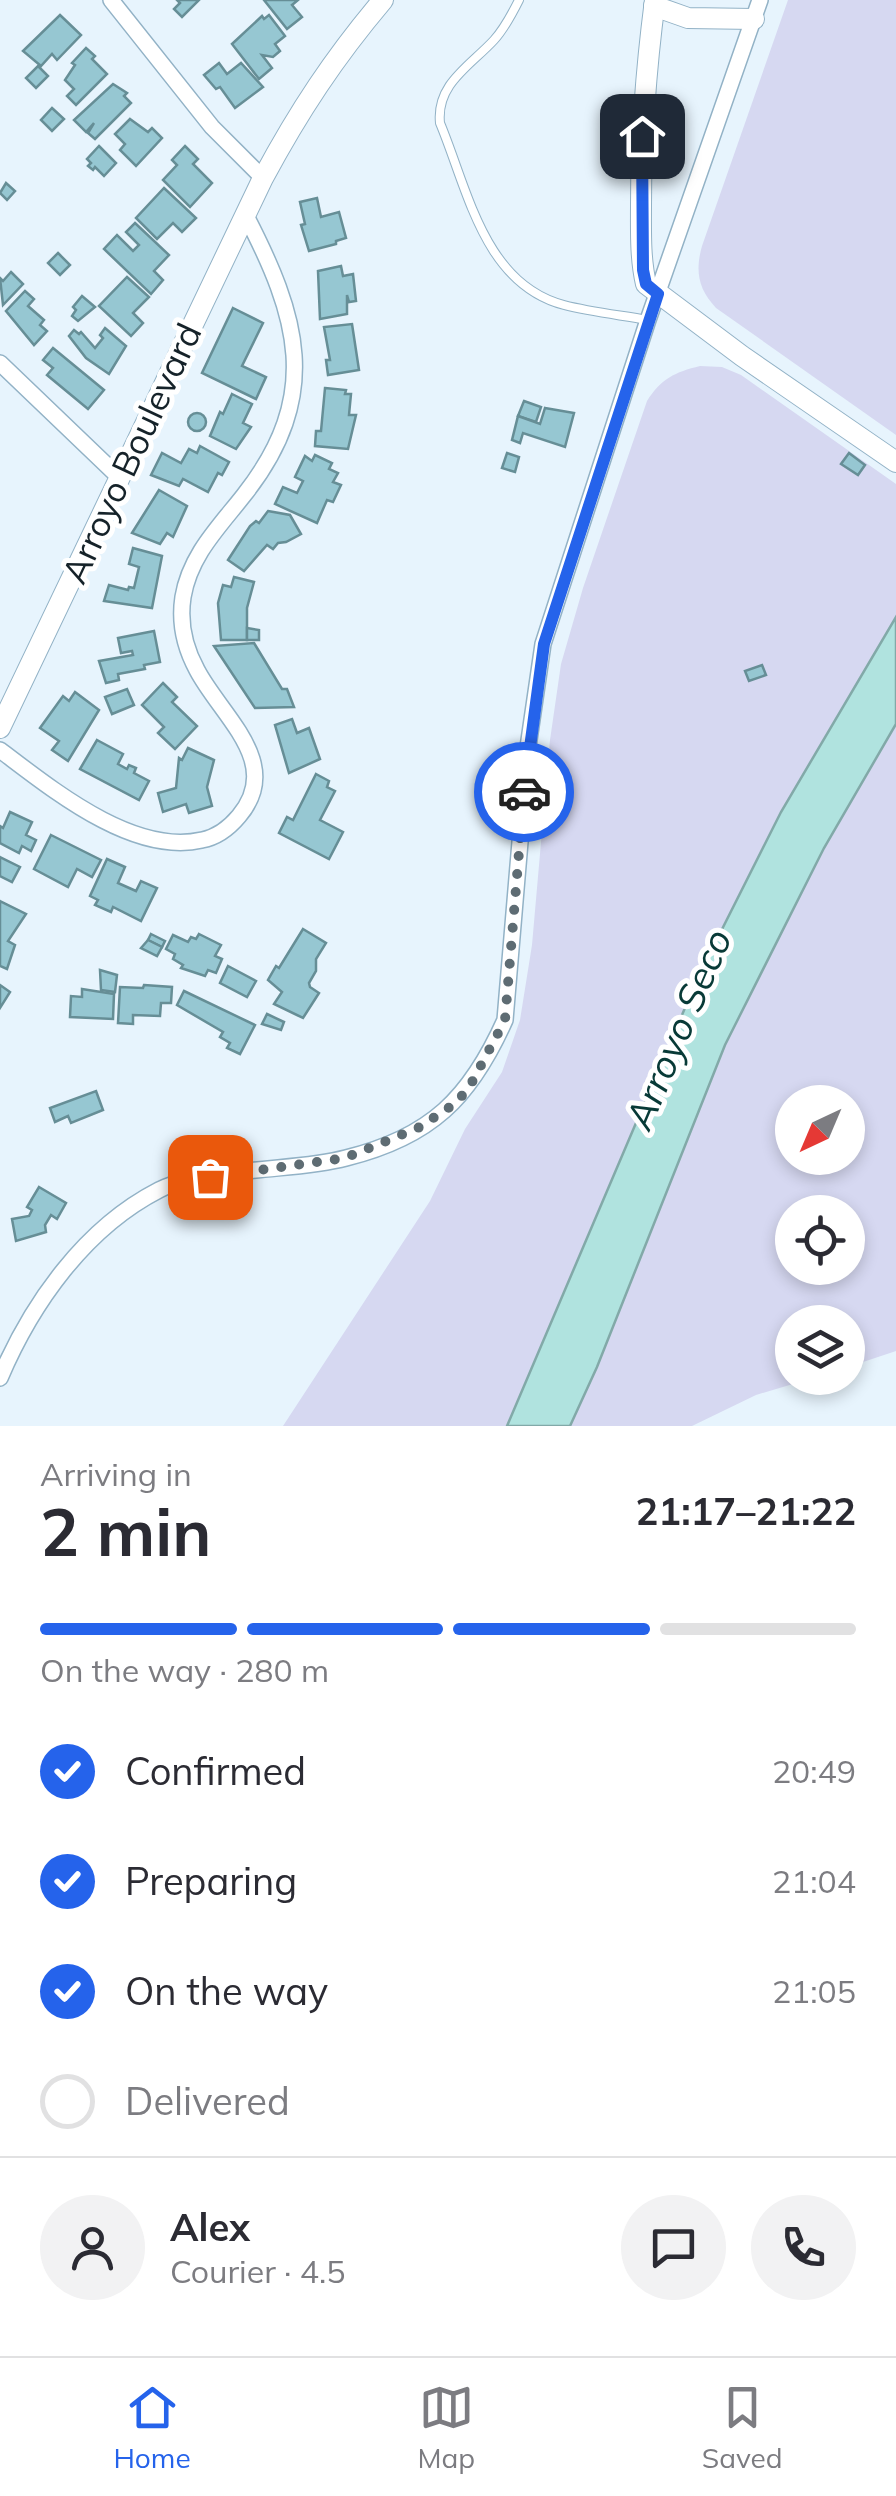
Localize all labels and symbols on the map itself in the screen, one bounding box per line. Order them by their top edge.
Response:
pin [600,94,685,179]
street label: Arroyo Boulevard [51,316,211,590]
courier [474,742,574,842]
water label: Arroyo Seco [614,922,742,1137]
north arrow [775,1085,865,1175]
pin [168,1135,253,1220]

